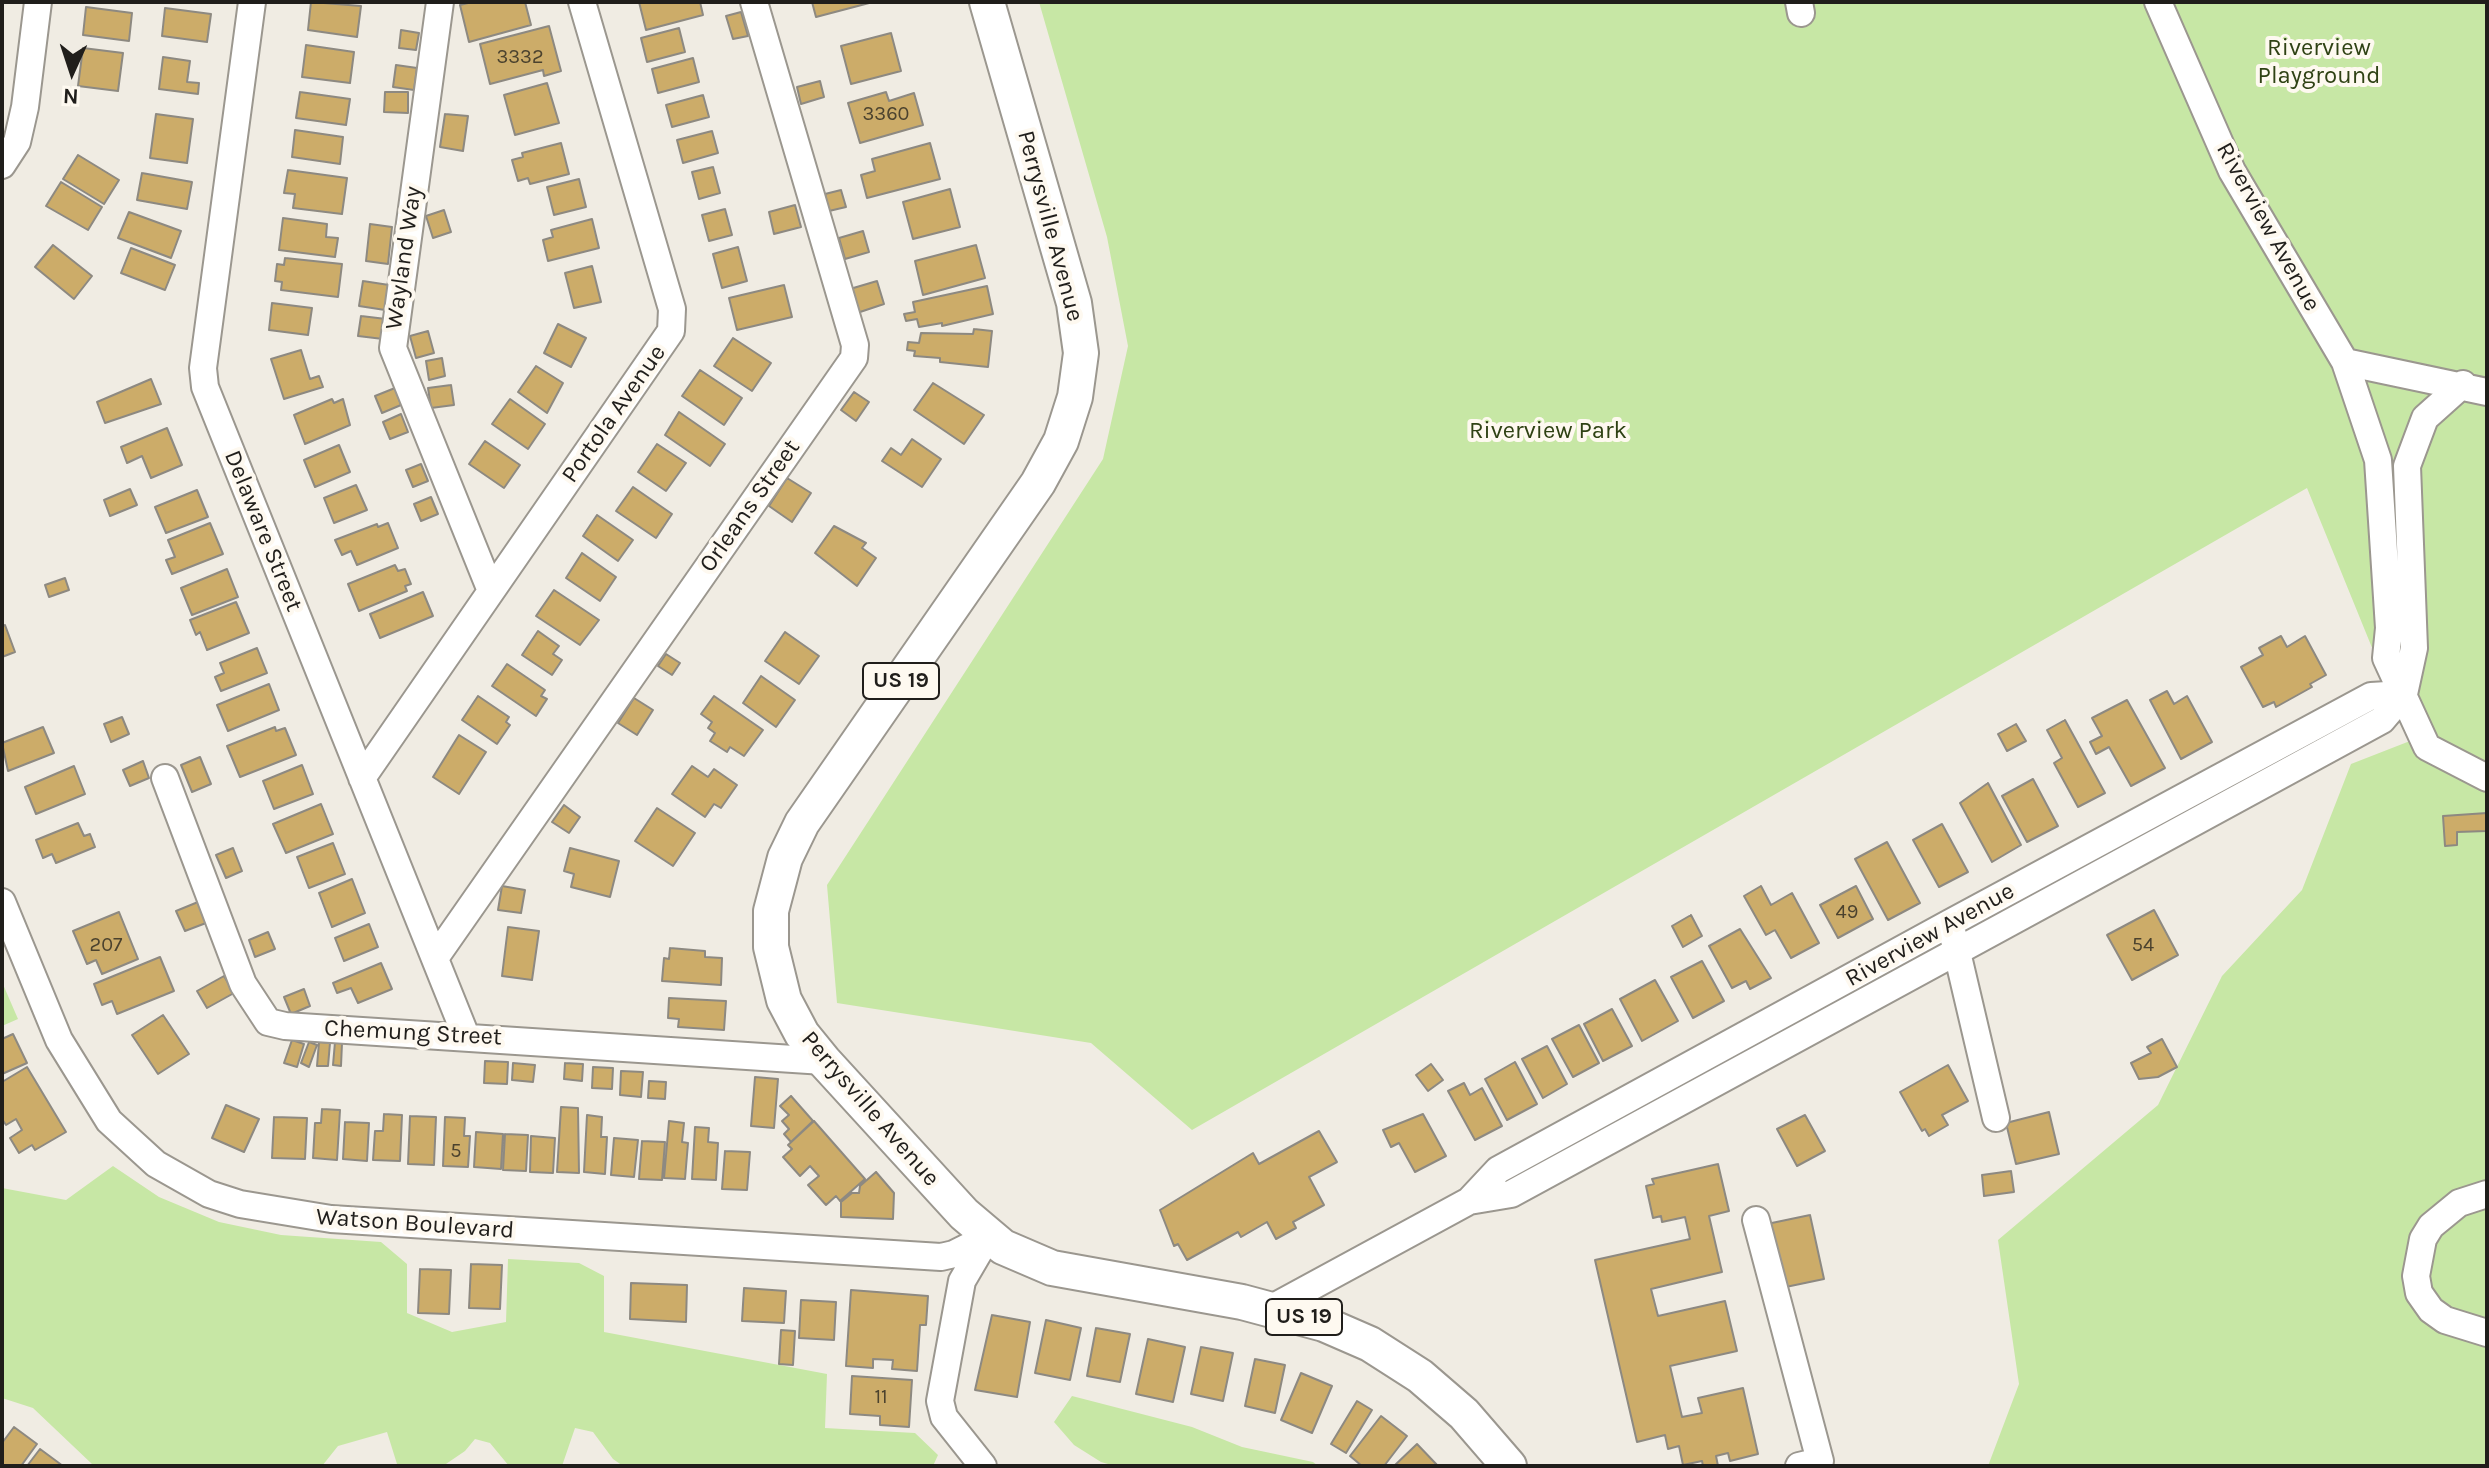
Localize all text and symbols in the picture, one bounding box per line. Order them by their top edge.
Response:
north arrow [32,32,112,112]
park label: Riverview Playground [2258,34,2380,90]
house number: 3332 [496,45,544,69]
text: N [62,83,79,109]
house number: 3360 [863,102,909,126]
street label: Perrysville Avenue [1011,127,1089,325]
street label: Riverview Avenue [2210,138,2326,316]
street label: Wayland Way [380,184,428,332]
street label: Portola Avenue [556,339,672,489]
park label: Riverview Park [1469,417,1627,445]
street label: Orleans Street [694,434,806,578]
street label: Delaware Street [218,446,308,616]
road number: US 19 [863,663,939,699]
street label: Riverview Avenue [1841,877,2019,993]
house number: 49 [1836,900,1858,924]
house number: 207 [90,933,122,957]
house number: 54 [2132,933,2154,957]
street label: Chemung Street [323,1014,503,1052]
street label: Perrysville Avenue [795,1025,945,1193]
house number: 5 [450,1139,462,1163]
street label: Watson Boulevard [315,1203,515,1245]
road number: US 19 [1266,1299,1342,1335]
house number: 11 [874,1385,888,1409]

